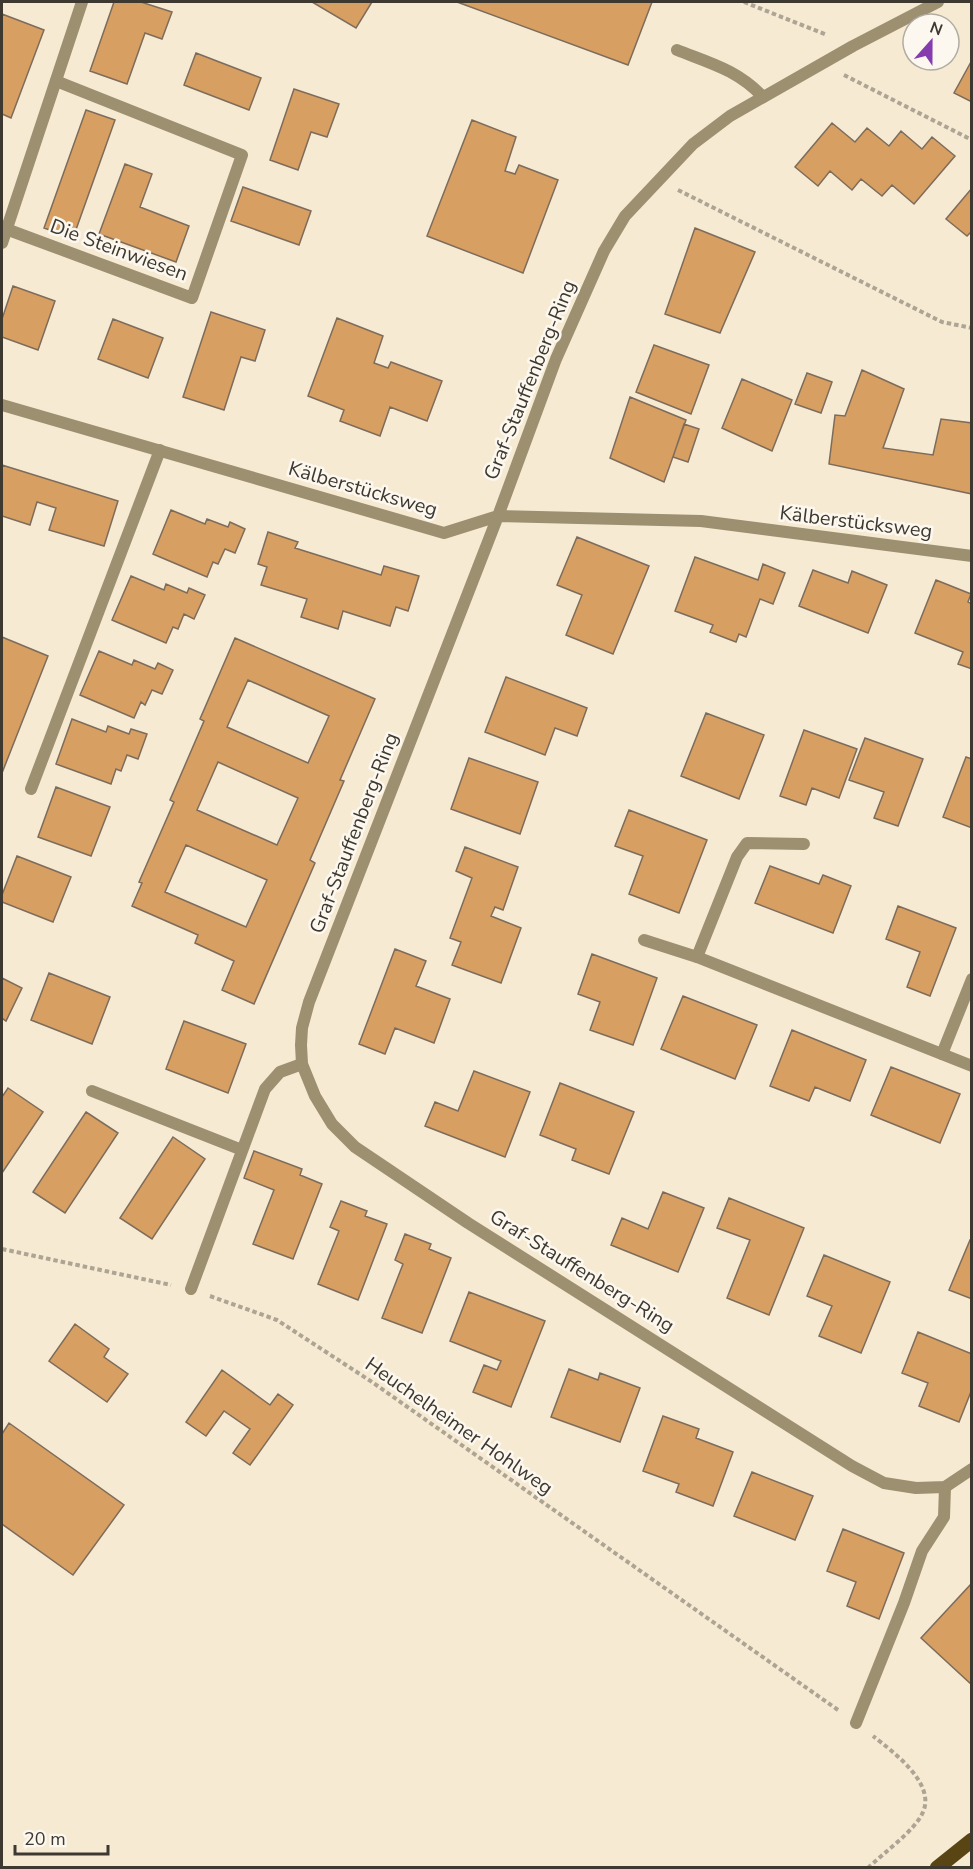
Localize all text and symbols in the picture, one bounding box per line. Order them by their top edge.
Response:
north arrow [901,12,961,72]
text: N [926,17,946,41]
street label: Die Steinwiesen [46,213,192,287]
street label: Graf-Stauffenberg-Ring [478,276,582,484]
street label: Kälberstücksweg [285,455,441,523]
street label: Kälberstücksweg [778,499,934,545]
street label: Graf-Stauffenberg-Ring [303,729,405,937]
street label: Graf-Stauffenberg-Ring [484,1203,680,1339]
street label: Heuchelheimer Hohlweg [360,1351,558,1501]
scale bar [15,1818,108,1856]
text: 20 m [24,1827,66,1851]

